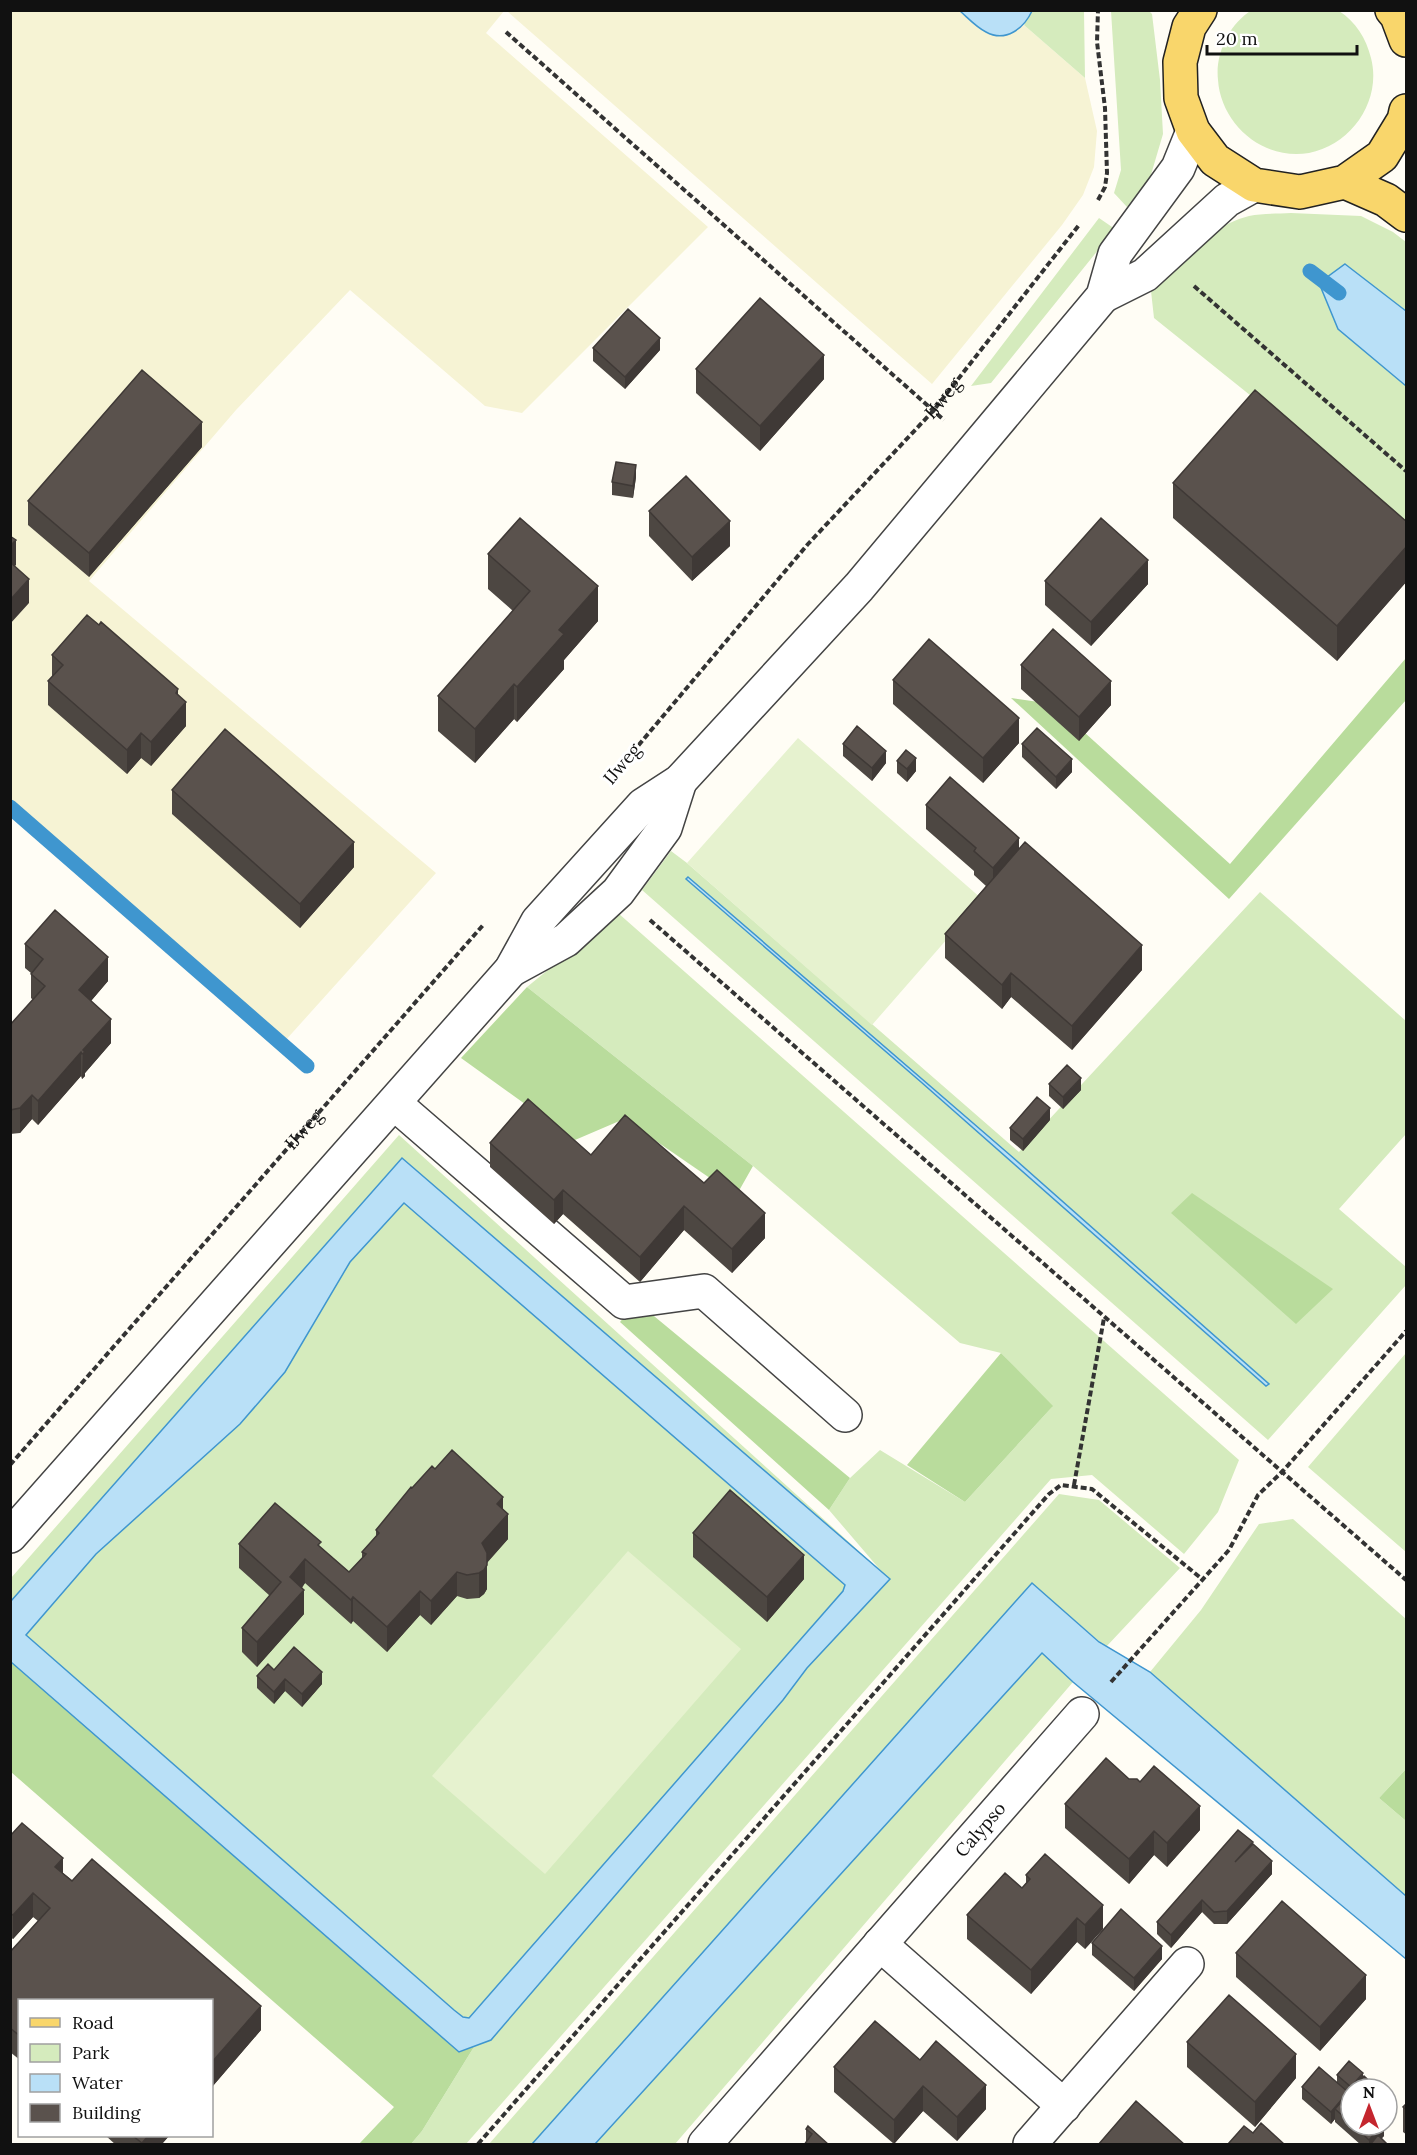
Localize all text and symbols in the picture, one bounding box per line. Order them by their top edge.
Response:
scale bar [1207,18,1357,56]
text: 20 m [1216,27,1258,50]
street label: IJweg [919,372,967,424]
street label: IJweg [598,738,646,789]
street label: IJweg [280,1103,328,1154]
street label: Calypso [950,1797,1011,1862]
legend [18,1999,213,2137]
text: Road [72,2011,114,2034]
text: Park [72,2041,110,2064]
text: Water [72,2071,123,2094]
north arrow [1339,2077,1399,2137]
text: N [1363,2082,1375,2102]
text: Building [72,2101,142,2124]

